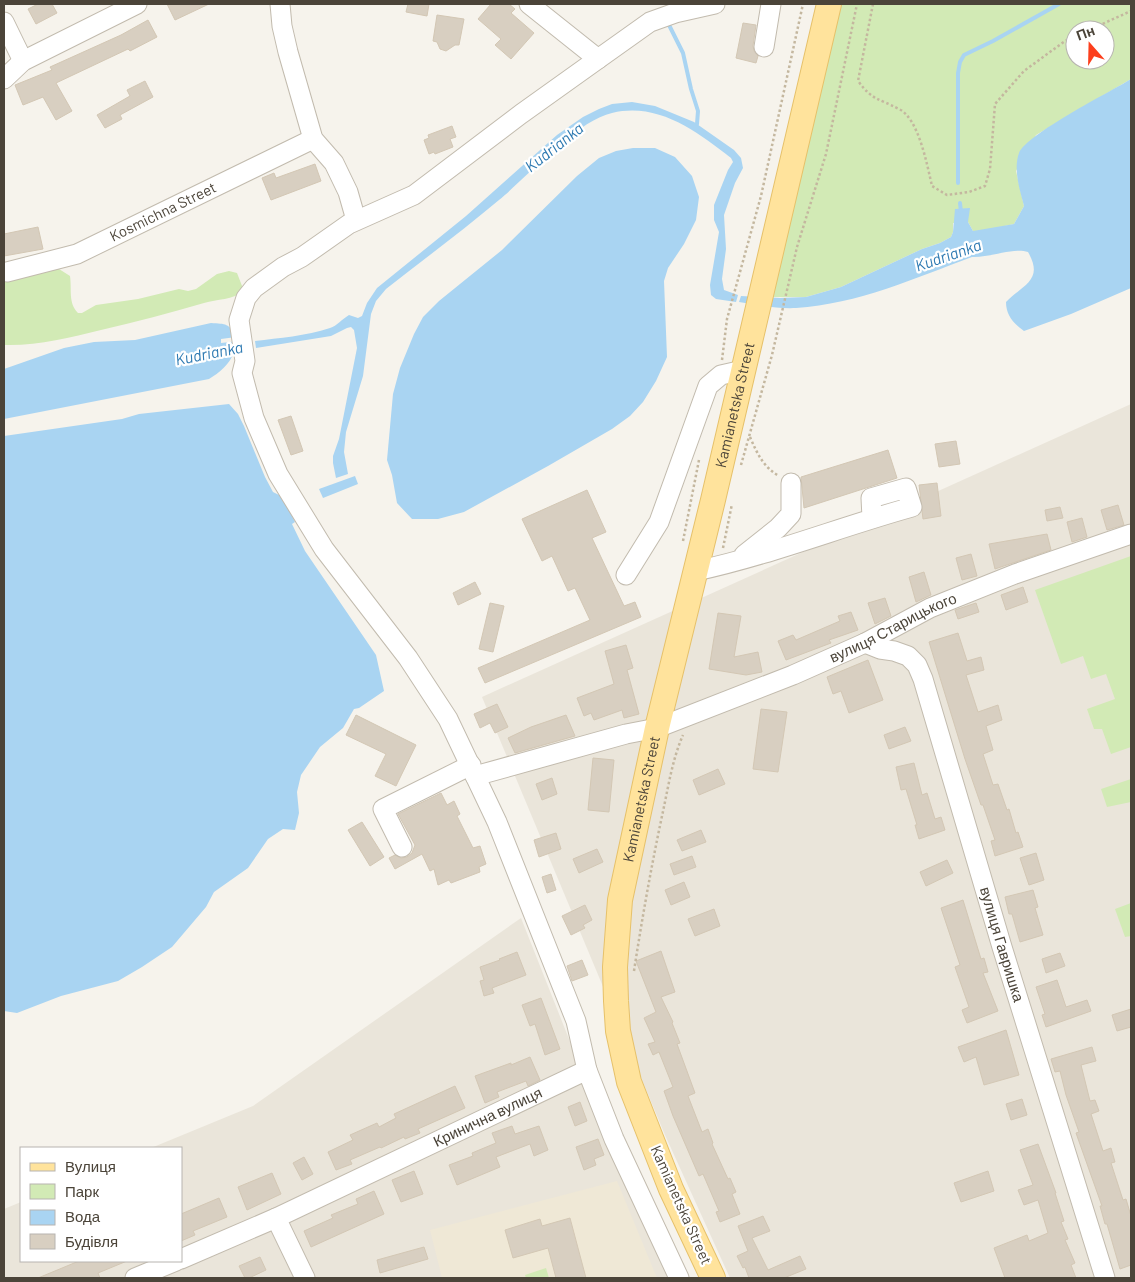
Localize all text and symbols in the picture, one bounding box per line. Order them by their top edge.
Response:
north arrow [1065,20,1115,70]
text: Пн [1074,21,1097,43]
water label: Kudrianka [521,118,587,175]
street label: Kosmichna Street [106,178,219,245]
water label: Kudrianka [912,234,983,275]
water label: Kudrianka [173,337,244,368]
street label: Kamianetska Street [711,340,758,469]
street label: вулиця Старицького [826,588,959,666]
street label: Kamianetska Street [618,734,663,864]
street label: вулиця Гавришка [977,885,1029,1005]
street label: Кринична вулиця [430,1083,545,1150]
street label: Kamianetska Street [648,1142,716,1267]
legend [20,1147,182,1262]
text: Вулиця [65,1157,116,1175]
text: Парк [65,1182,99,1200]
text: Вода [65,1207,101,1225]
text: Будівля [65,1232,118,1250]

